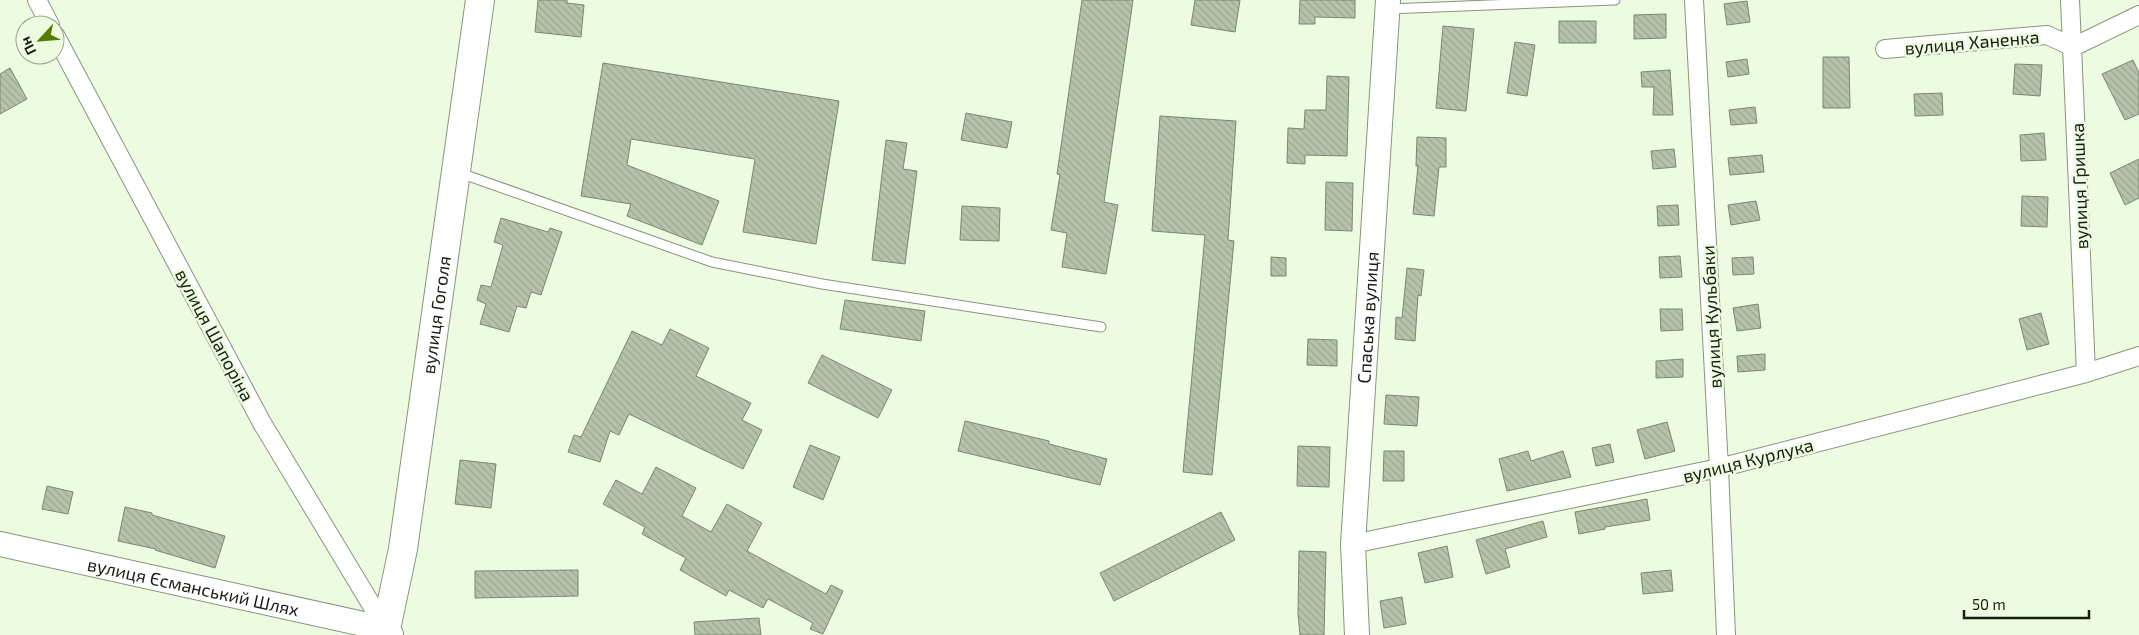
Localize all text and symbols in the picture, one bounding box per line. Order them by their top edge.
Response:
north arrow [15,15,65,65]
street label: вулиця Ханенка [1904,25,2040,59]
text: Пн [16,34,39,58]
street label: вулиця Гришка [2066,122,2092,250]
street label: вулиця Кульбаки [1696,245,1726,389]
street label: Спаська вулиця [1352,251,1383,384]
street label: вулиця Гоголя [417,254,455,375]
street label: вулиця Шапоріна [171,265,259,405]
street label: вулиця Курлука [1680,433,1816,487]
street label: вулиця Єсманський Шлях [85,553,302,621]
scale bar [1964,588,2089,620]
text: 50 m [1972,595,2006,613]

